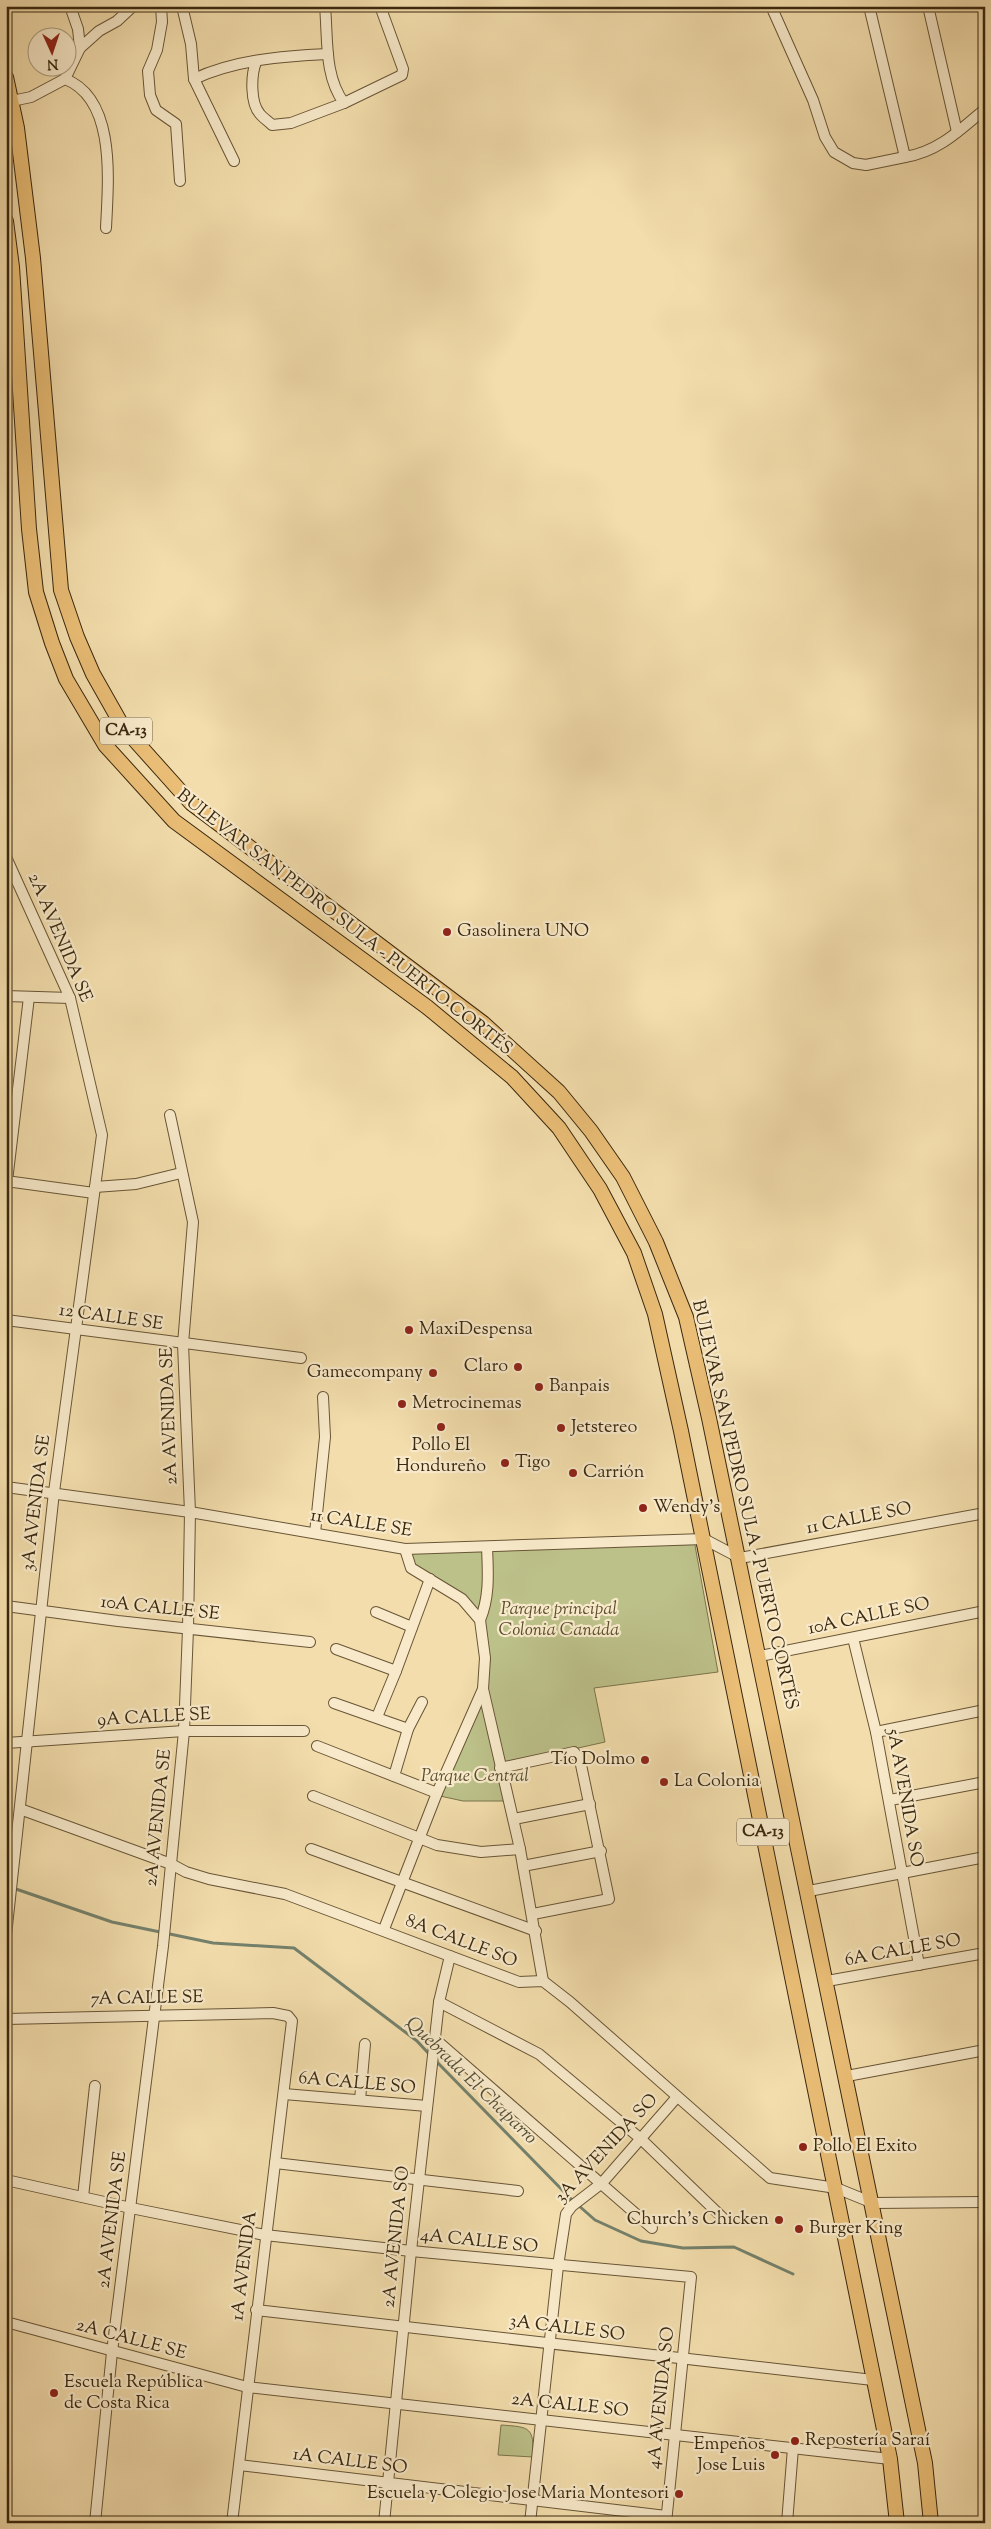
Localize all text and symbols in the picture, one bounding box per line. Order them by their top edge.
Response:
north arrow [28,28,78,78]
text: N [46,53,59,73]
road number: CA-13 [100,718,152,744]
street label: BULEVAR SAN PEDRO SULA - PUERTO CORTÉS [171,783,517,1063]
street label: 2A AVENIDA SE [20,869,98,1007]
place label: Gasolinera UNO [457,919,589,945]
marker: Gasolinera UNO [441,926,453,938]
street label: BULEVAR SAN PEDRO SULA - PUERTO CORTÉS [684,1297,804,1713]
street label: 12 CALLE SE [57,1298,165,1338]
place label: MaxiDespensa [419,1317,533,1343]
marker: MaxiDespensa [403,1324,415,1336]
street label: 2A AVENIDA SE [155,1346,185,1485]
place label: Claro [464,1354,508,1380]
place label: Gamecompany [307,1360,423,1386]
marker: Claro [512,1361,524,1373]
marker: Gamecompany [427,1367,439,1379]
place label: Banpais [549,1374,610,1400]
marker: Banpais [533,1381,545,1393]
place label: Metrocinemas [412,1391,522,1417]
marker: Metrocinemas [396,1398,408,1410]
place label: Jetstereo [570,1415,637,1441]
marker: Pollo El Hondureño [435,1421,447,1433]
marker: Jetstereo [555,1422,567,1434]
street label: 3A AVENIDA SE [16,1433,58,1573]
place label: Pollo El Hondureño [396,1433,486,1480]
place label: Tigo [515,1450,550,1476]
marker: Tigo [499,1457,511,1469]
place label: Carrión [583,1460,645,1486]
marker: Carrión [567,1467,579,1479]
place label: Wendy's [653,1495,720,1521]
street label: 11 CALLE SO [804,1496,914,1542]
marker: Wendy's [637,1502,649,1514]
street label: 11 CALLE SE [308,1503,414,1545]
street label: 10A CALLE SE [99,1590,221,1628]
street label: 10A CALLE SO [806,1591,932,1643]
park label: Parque principal Colonia Canada [499,1597,619,1644]
street label: 9A CALLE SE [97,1702,212,1734]
street label: 5A AVENIDA SO [879,1726,929,1869]
place label: Tío Dolmo [551,1747,635,1773]
street label: 2A AVENIDA SE [139,1748,179,1888]
marker: Tío Dolmo [639,1754,651,1766]
park label: Parque Central [421,1764,529,1790]
place label: La Colonia [674,1769,759,1795]
marker: La Colonia [658,1776,670,1788]
road number: CA-13 [737,1818,789,1845]
street label: 8A CALLE SO [401,1909,521,1975]
street label: 6A CALLE SO [843,1928,963,1974]
street label: 7A CALLE SE [90,1985,204,2013]
water label: Quebrada El Chaparro [399,2011,543,2151]
street label: 6A CALLE SO [297,2066,417,2102]
street label: 3A AVENIDA SO [549,2088,665,2210]
place label: Pollo El Exito [813,2134,917,2160]
marker: Pollo El Exito [797,2141,809,2153]
street label: 2A AVENIDA SE [92,2150,134,2290]
street label: 2A AVENIDA SO [377,2165,417,2309]
place label: Church's Chicken [627,2207,769,2233]
street label: 1A AVENIDA [225,2209,265,2322]
marker: Church's Chicken [773,2214,785,2226]
place label: Burger King [809,2216,903,2242]
street label: 4A CALLE SO [419,2223,539,2261]
marker: Burger King [793,2223,805,2235]
street label: 3A CALLE SO [508,2309,626,2349]
street label: 2A CALLE SE [73,2313,189,2367]
street label: 4A AVENIDA SO [642,2325,682,2471]
place label: Escuela República de Costa Rica [64,2370,203,2417]
marker: Escuela República de Costa Rica [48,2387,60,2399]
street label: 2A CALLE SO [510,2387,630,2425]
place label: Repostería Saraí [805,2428,930,2454]
place label: Empeños Jose Luis [694,2432,765,2479]
marker: Repostería Saraí [789,2435,801,2447]
street label: 1A CALLE SO [291,2442,409,2482]
marker: Empeños Jose Luis [769,2449,781,2461]
place label: Escuela y Colegio Jose Maria Montesori [367,2481,669,2507]
marker: Escuela y Colegio Jose Maria Montesori [673,2488,685,2500]

